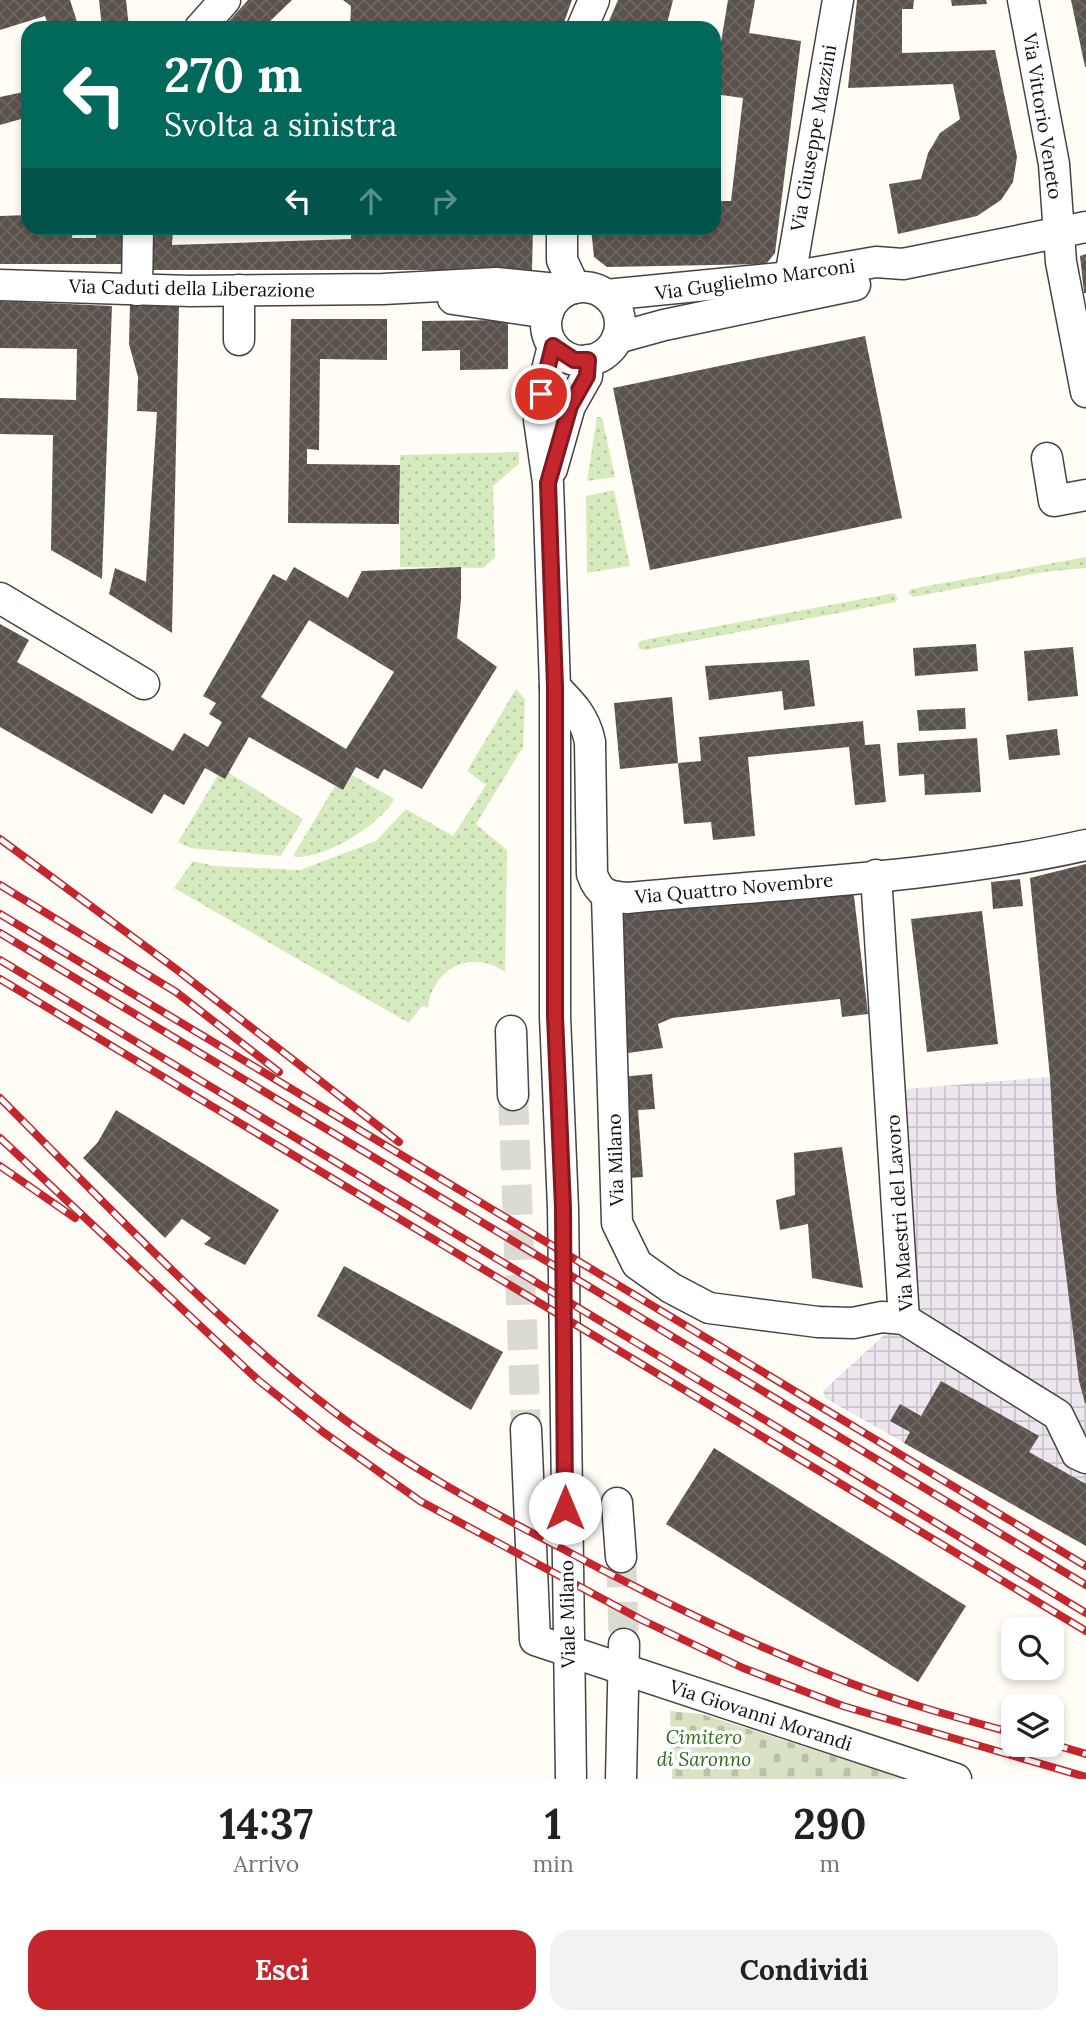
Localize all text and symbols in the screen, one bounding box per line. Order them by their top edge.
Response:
street label: Via Vittorio Veneto [1018,30,1068,201]
text: 270 m [164,43,302,105]
street label: Via Giuseppe Mazzini [785,43,841,234]
icon: left [49,49,140,140]
text: Svolta a sinistra [164,104,397,145]
icon: left [279,182,317,220]
icon: ahead [352,182,390,220]
icon: right [425,182,463,220]
street label: Via Guglielmo Marconi [653,253,856,305]
street label: Via Caduti della Liberazione [68,274,315,302]
pin [511,364,571,424]
icon: arrive [522,375,560,413]
street label: Via Quattro Novembre [633,867,834,909]
street label: Via Milano [601,1113,629,1208]
street label: Via Maestri del Lavoro [880,1114,918,1313]
position arrow [528,1471,602,1545]
street label: Viale Milano [554,1560,580,1669]
map controls [1001,1617,1064,1757]
button: search [1001,1617,1064,1680]
street label: Via Giovanni Morandi [666,1674,855,1756]
button: layers [1001,1694,1064,1757]
park label: Cimitero di Saronno [657,1725,751,1771]
text: 14:37 [219,1797,313,1851]
text: 1 [545,1797,562,1851]
text: 290 [793,1797,867,1851]
text: Arrivo [233,1849,299,1878]
text: min [533,1849,574,1878]
text: m [820,1849,840,1878]
button: Esci [28,1930,536,2010]
button: Condividi [550,1930,1058,2010]

